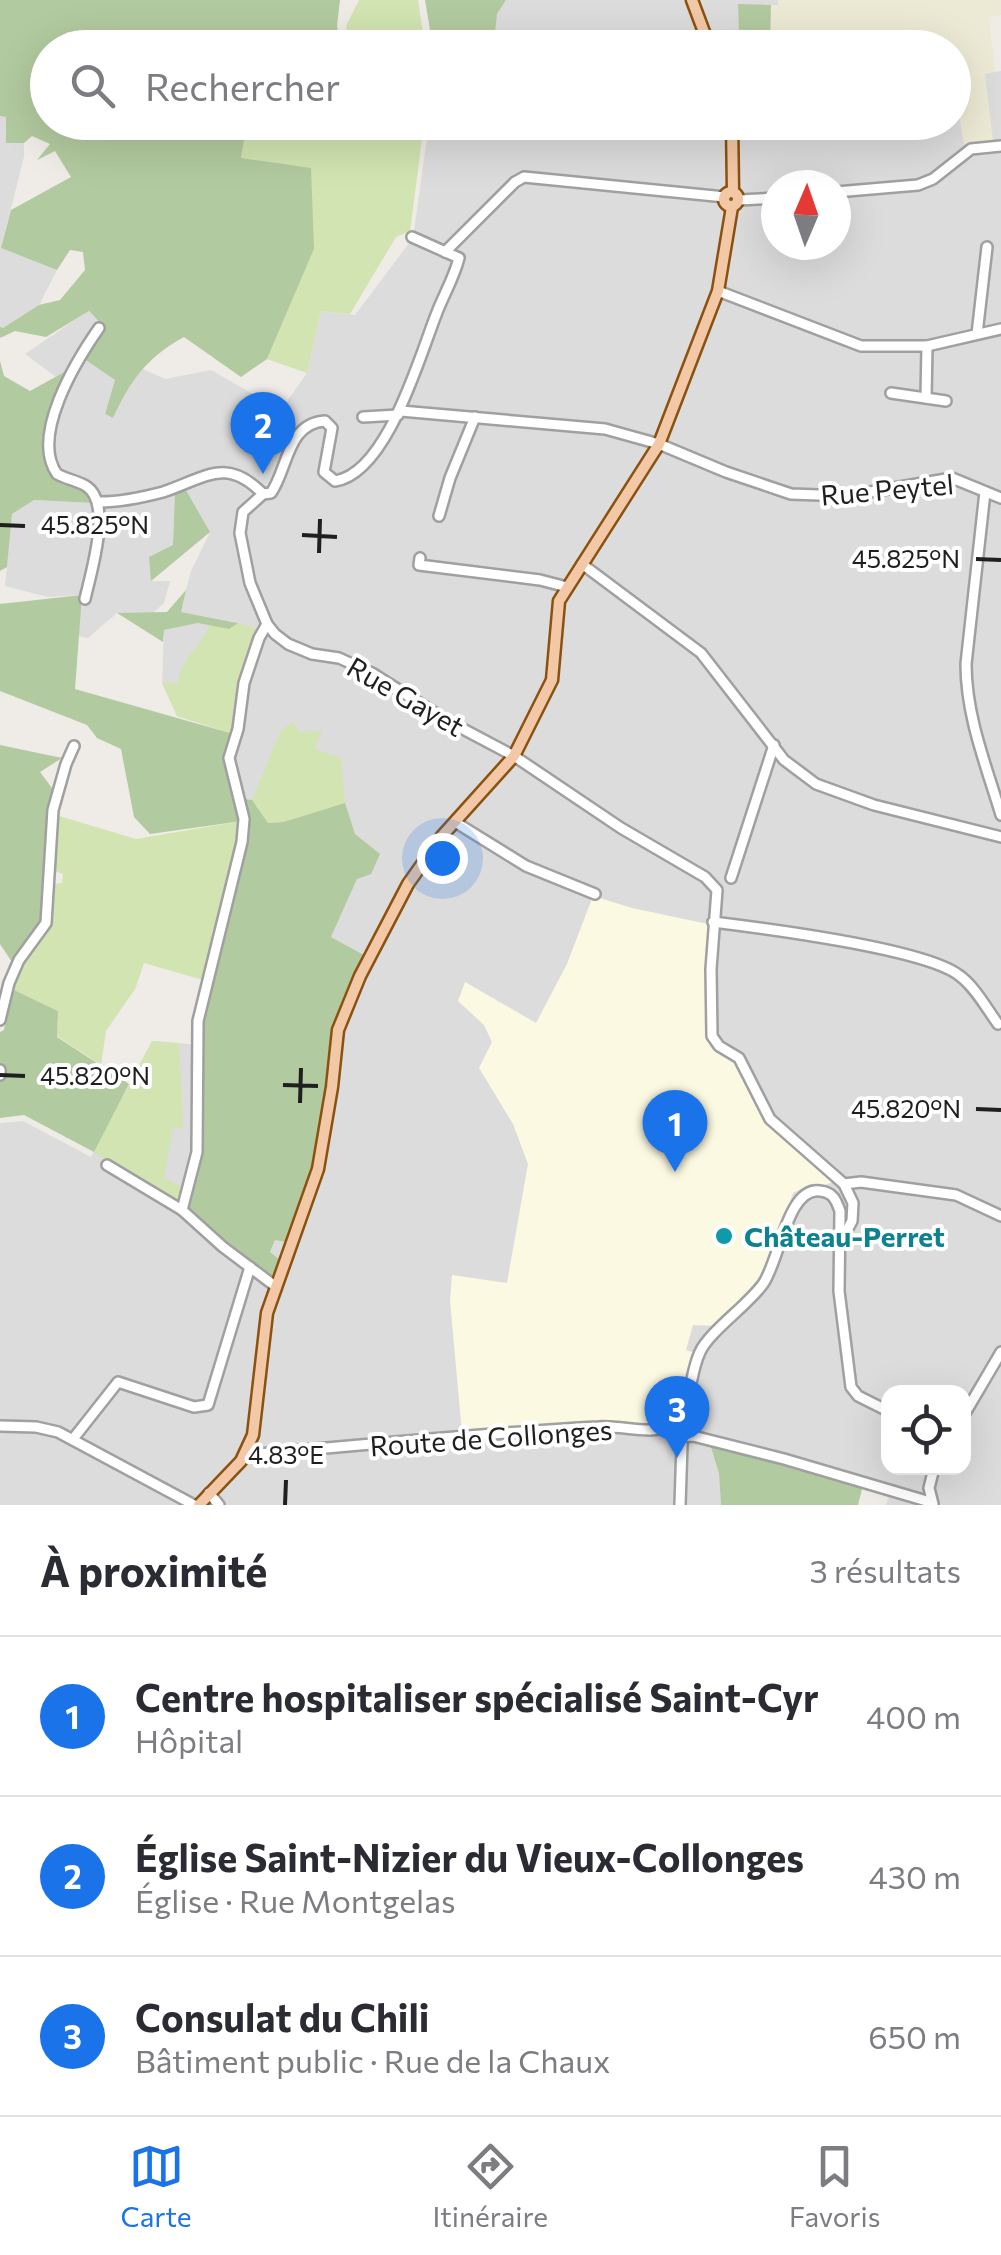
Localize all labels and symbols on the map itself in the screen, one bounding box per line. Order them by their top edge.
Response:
north arrow [761,170,851,260]
pin: 2 [230,392,296,474]
street label: Rue Peytel [819,466,955,512]
text: 45.825°N [41,509,149,539]
text: 45.825°N [852,543,960,573]
street label: Rue Gayet [342,649,470,743]
your location [417,833,468,884]
text: 45.820°N [40,1060,150,1090]
pin: 1 [642,1090,708,1172]
text: 45.820°N [851,1093,961,1123]
place label: Château-Perret [744,1219,945,1253]
marker: Château-Perret [713,1225,735,1247]
pin: 3 [644,1376,710,1458]
street label: Route de Collonges [368,1412,614,1462]
text: 4.83°E [248,1439,324,1469]

